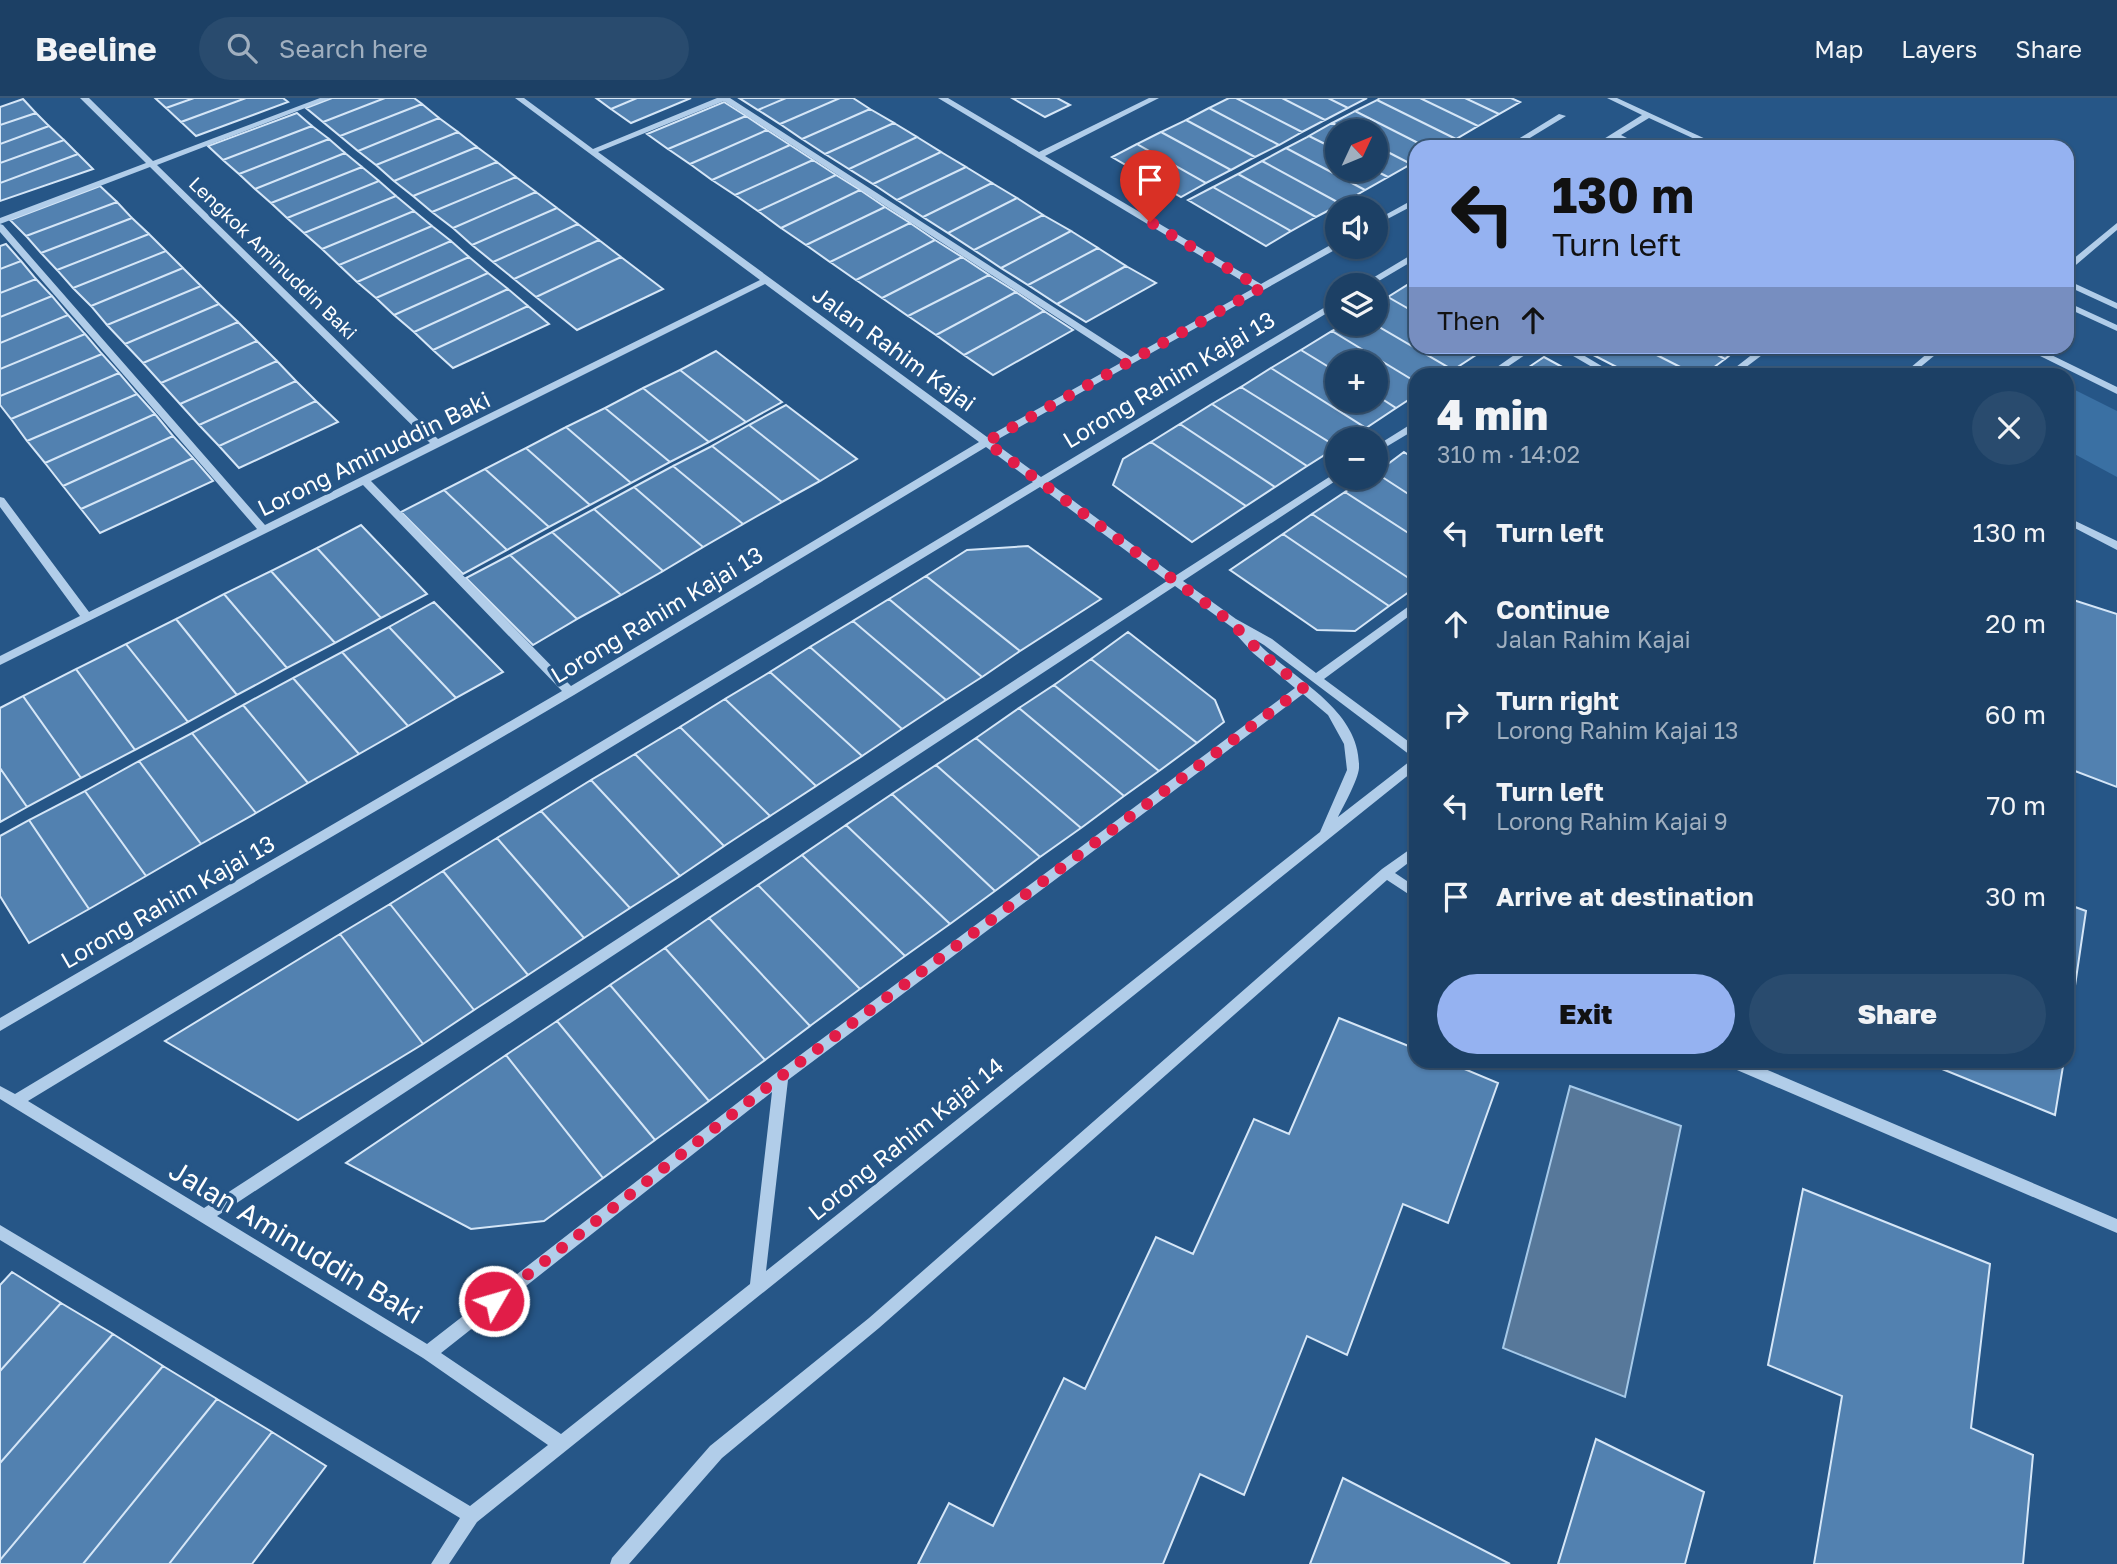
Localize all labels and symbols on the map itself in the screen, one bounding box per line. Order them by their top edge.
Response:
north arrow [1325,119,1388,182]
pin [1120,150,1180,222]
street label: Lengkok Aminuddin Baki [185,171,362,344]
street label: Jalan Rahim Kajai [808,280,982,417]
street label: Lorong Rahim Kajai 13 [1057,305,1280,454]
street label: Lorong Aminuddin Baki [253,385,494,522]
street label: Lorong Rahim Kajai 13 [545,540,768,689]
street label: Lorong Rahim Kajai 13 [56,828,279,974]
street label: Lorong Rahim Kajai 14 [802,1051,1009,1226]
street label: Jalan Aminuddin Baki [164,1153,429,1330]
position arrow [457,1264,531,1338]

